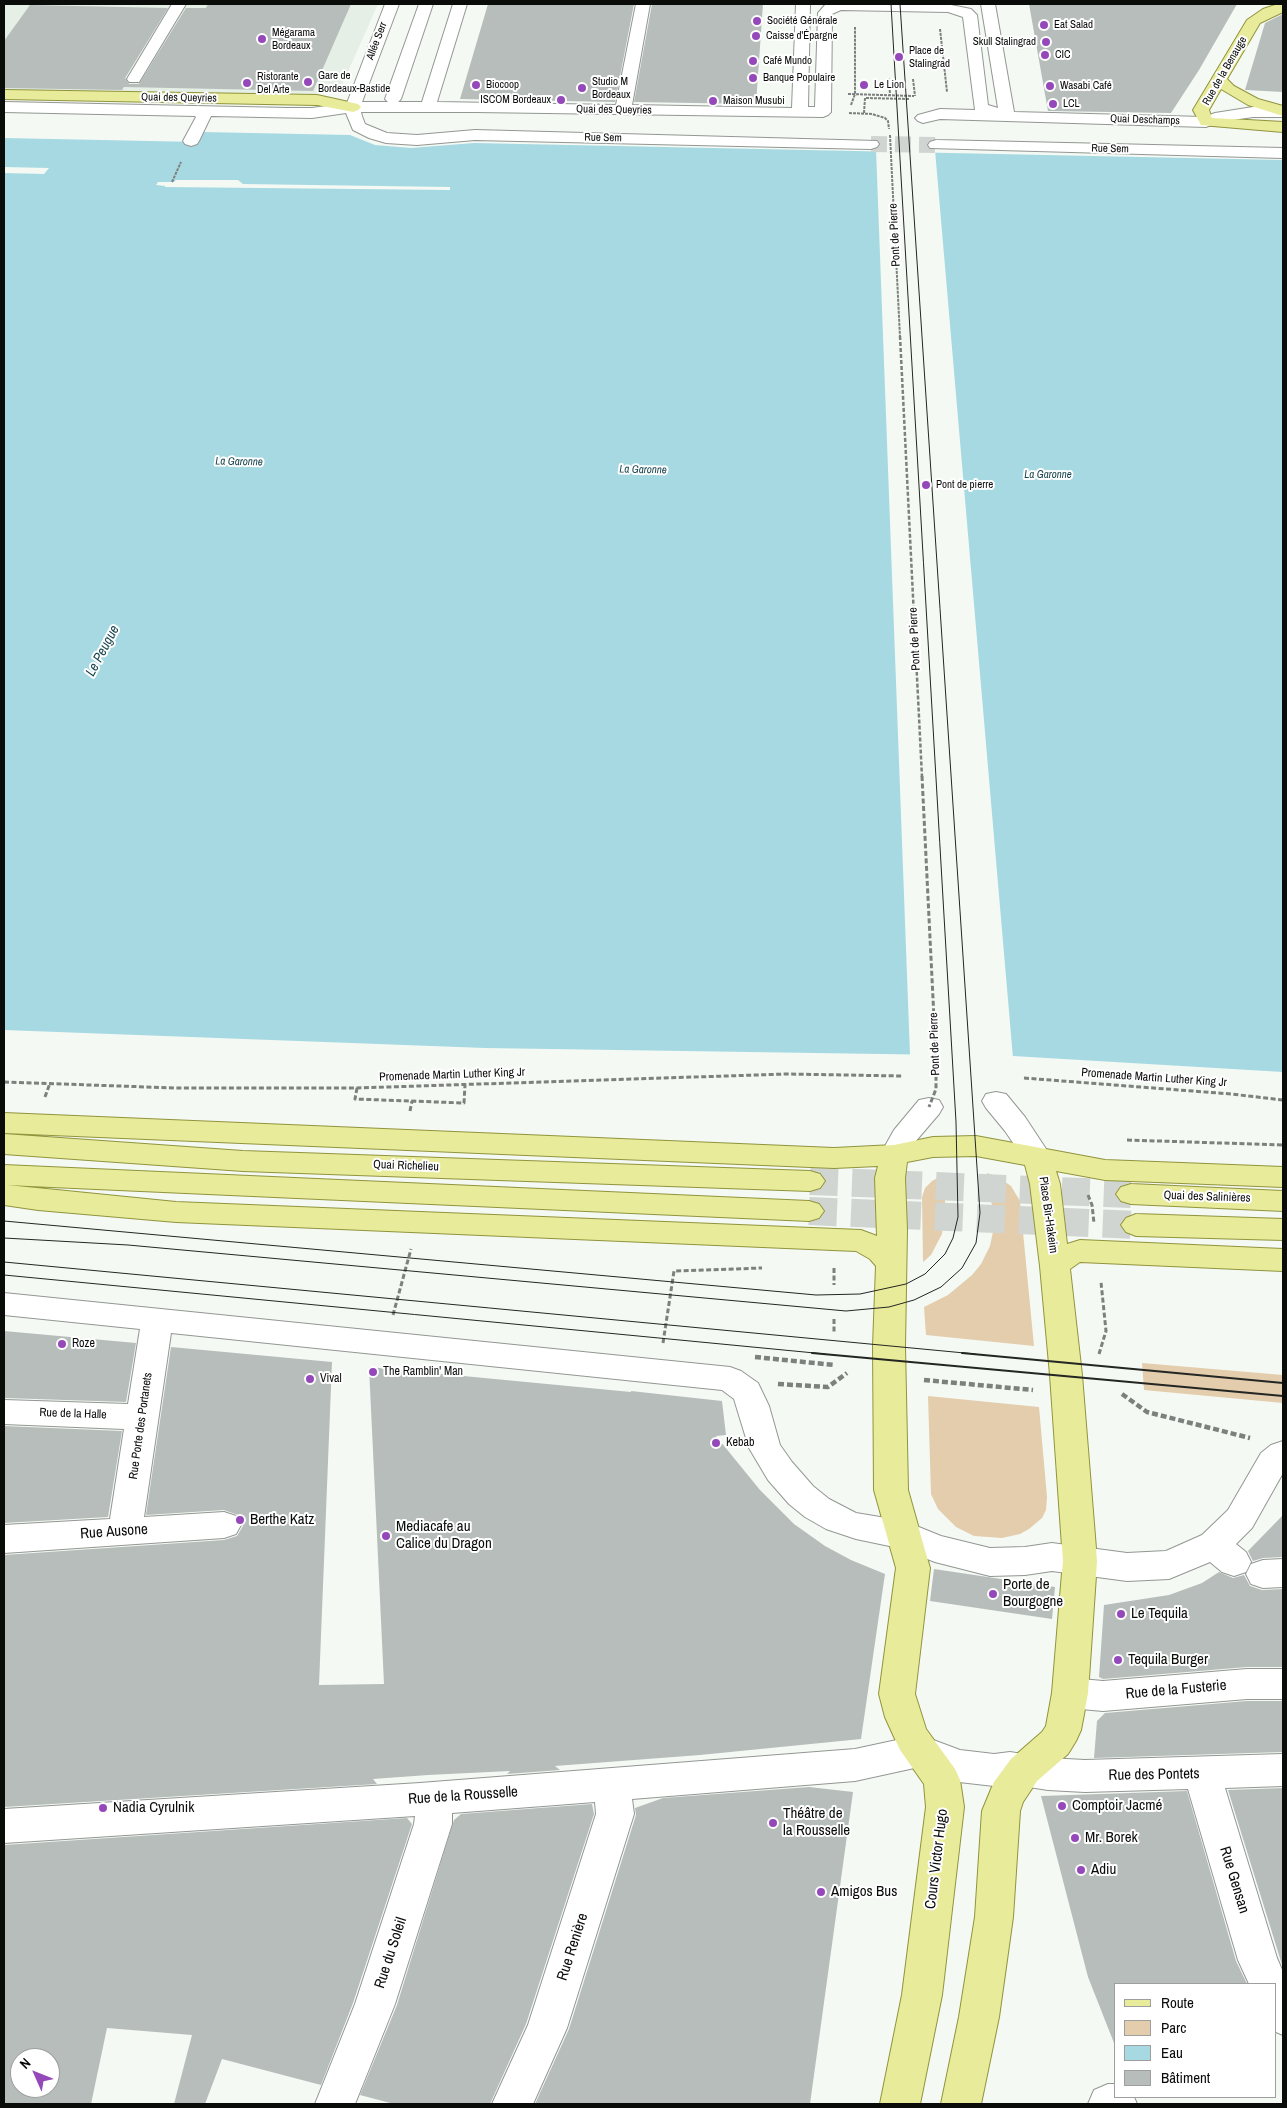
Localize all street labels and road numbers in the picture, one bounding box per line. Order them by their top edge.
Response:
street label: Allée Serr [364,20,390,62]
street label: Rue de la Benauge [1200,34,1250,108]
street label: Quai des Queyries [141,91,217,105]
street label: Quai des Queyries [576,103,652,117]
street label: Quai Deschamps [1110,112,1180,128]
street label: Rue Sem [584,131,622,145]
street label: Rue Sem [1091,142,1129,156]
street label: Pont de Pierre [886,203,904,267]
street label: Pont de Pierre [906,607,924,671]
street label: Pont de Pierre [927,1012,943,1076]
street label: Promenade Martin Luther King Jr [379,1065,525,1085]
street label: Promenade Martin Luther King Jr [1081,1066,1227,1090]
street label: Quai Richelieu [373,1158,439,1174]
street label: Place Bir-Hakeim [1036,1176,1060,1254]
street label: Quai des Salinières [1163,1188,1251,1206]
street label: Rue Porte des Portanets [126,1372,156,1480]
street label: Rue de la Halle [39,1406,107,1422]
street label: Rue Ausone [80,1521,148,1543]
street label: Rue de la Fusterie [1125,1677,1227,1703]
street label: Rue des Pontets [1108,1765,1200,1785]
street label: Rue de la Rousselle [407,1783,519,1809]
street label: Cours Victor Hugo [922,1808,952,1910]
street label: Rue Gensan [1215,1844,1253,1916]
street label: Rue Renière [554,1911,592,1983]
street label: Rue du Soleil [371,1915,411,1991]

